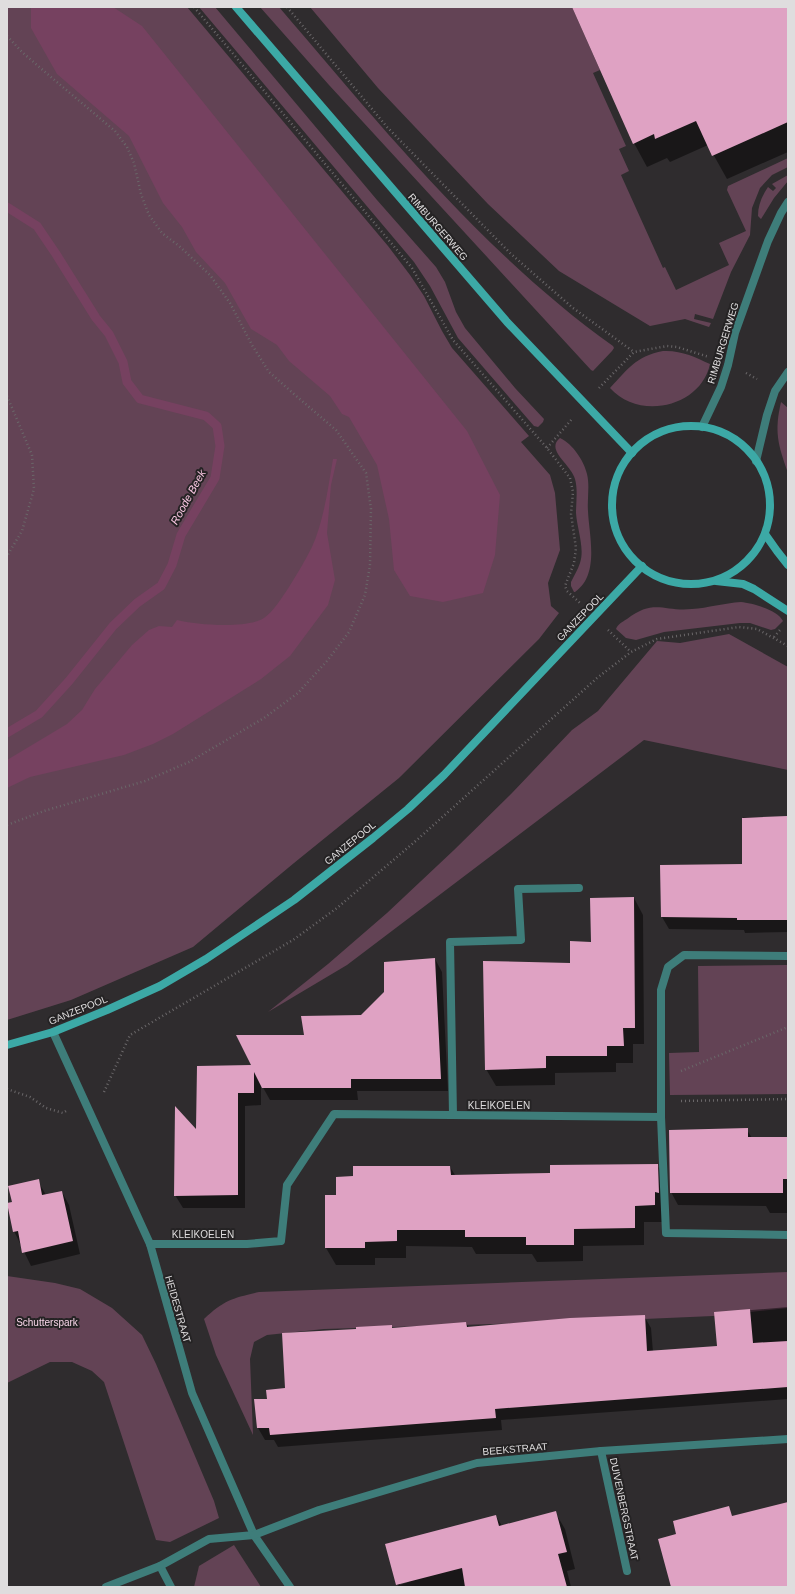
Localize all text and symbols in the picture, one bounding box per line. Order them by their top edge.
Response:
street label: RIMBURGERWEG [406,191,470,263]
street label: RIMBURGERWEG [705,301,741,385]
water label: Roode Beek [168,467,208,526]
street label: GANZEPOOL [554,590,606,643]
street label: GANZEPOOL [322,819,378,867]
street label: GANZEPOOL [47,993,109,1027]
street label: KLEIKOELEN [468,1100,530,1111]
street label: KLEIKOELEN [172,1229,234,1240]
street label: HEIDESTRAAT [163,1274,193,1344]
park label: Schutterspark [16,1317,79,1328]
street label: BEEKSTRAAT [482,1441,548,1457]
street label: DUIVENBERGSTRAAT [608,1457,640,1561]

